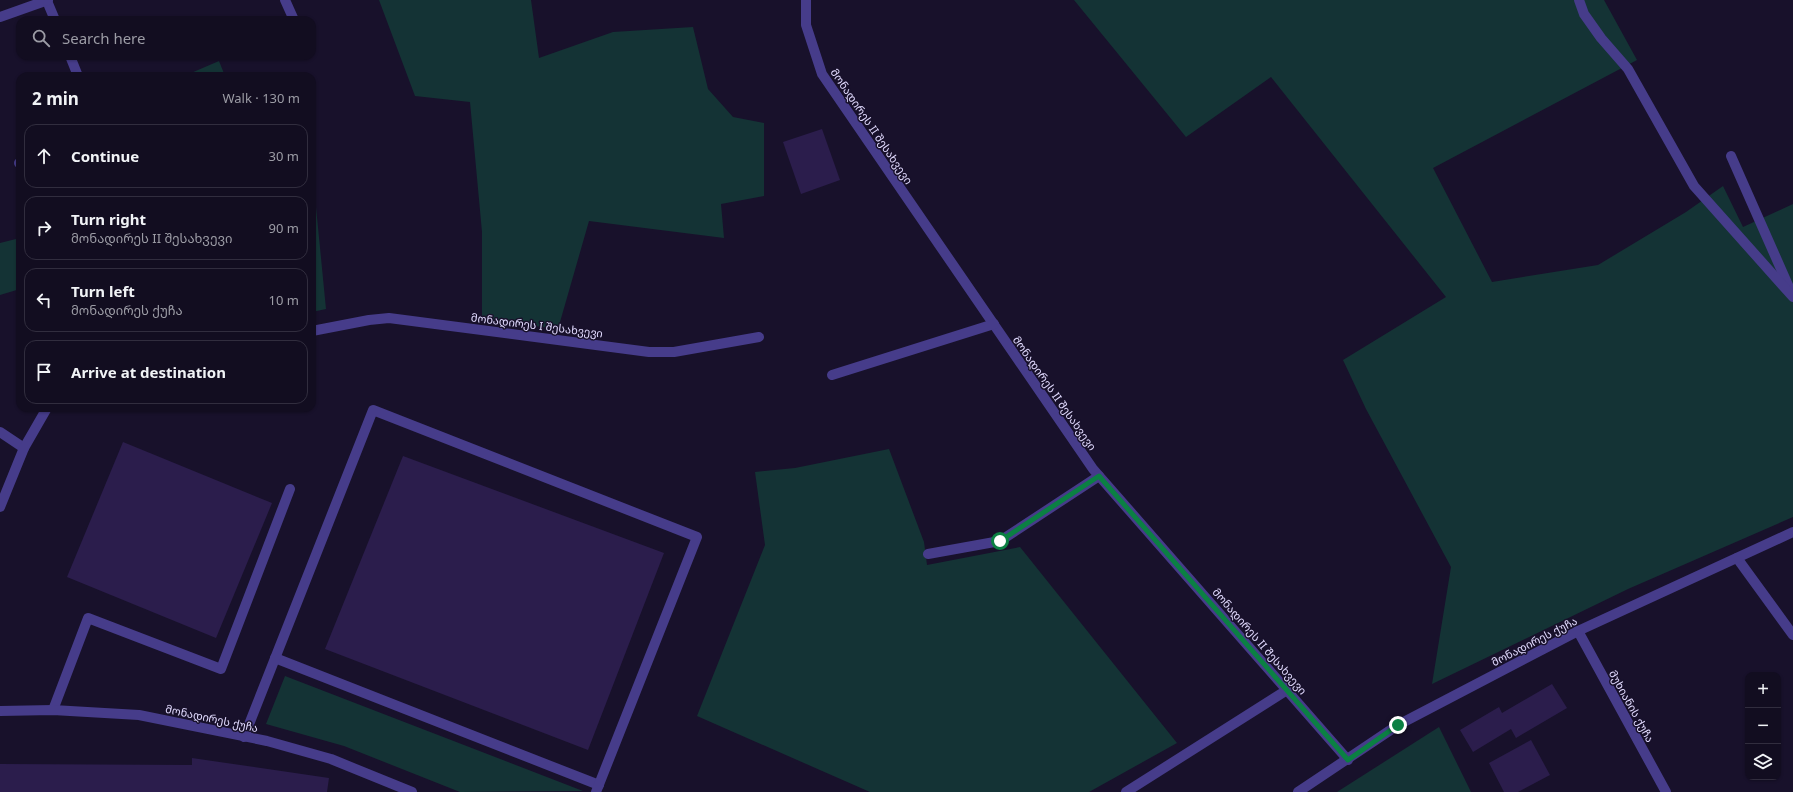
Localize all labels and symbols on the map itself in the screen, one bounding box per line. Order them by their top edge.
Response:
street label: მონადირეს II შესახვევი [828,65,916,187]
street label: მონადირეს I შესახვევი [470,309,604,341]
street label: მონადირეს II შესახვევი [1010,333,1100,453]
route start [991,532,1009,550]
street label: მონადირეს II შესახვევი [1210,585,1310,697]
street label: მონადირეს ქუჩა [1489,613,1579,669]
street label: მუხიანის ქუჩა [1606,667,1658,745]
street label: მონადირეს ქუჩა [164,701,260,735]
route end [1389,716,1407,734]

